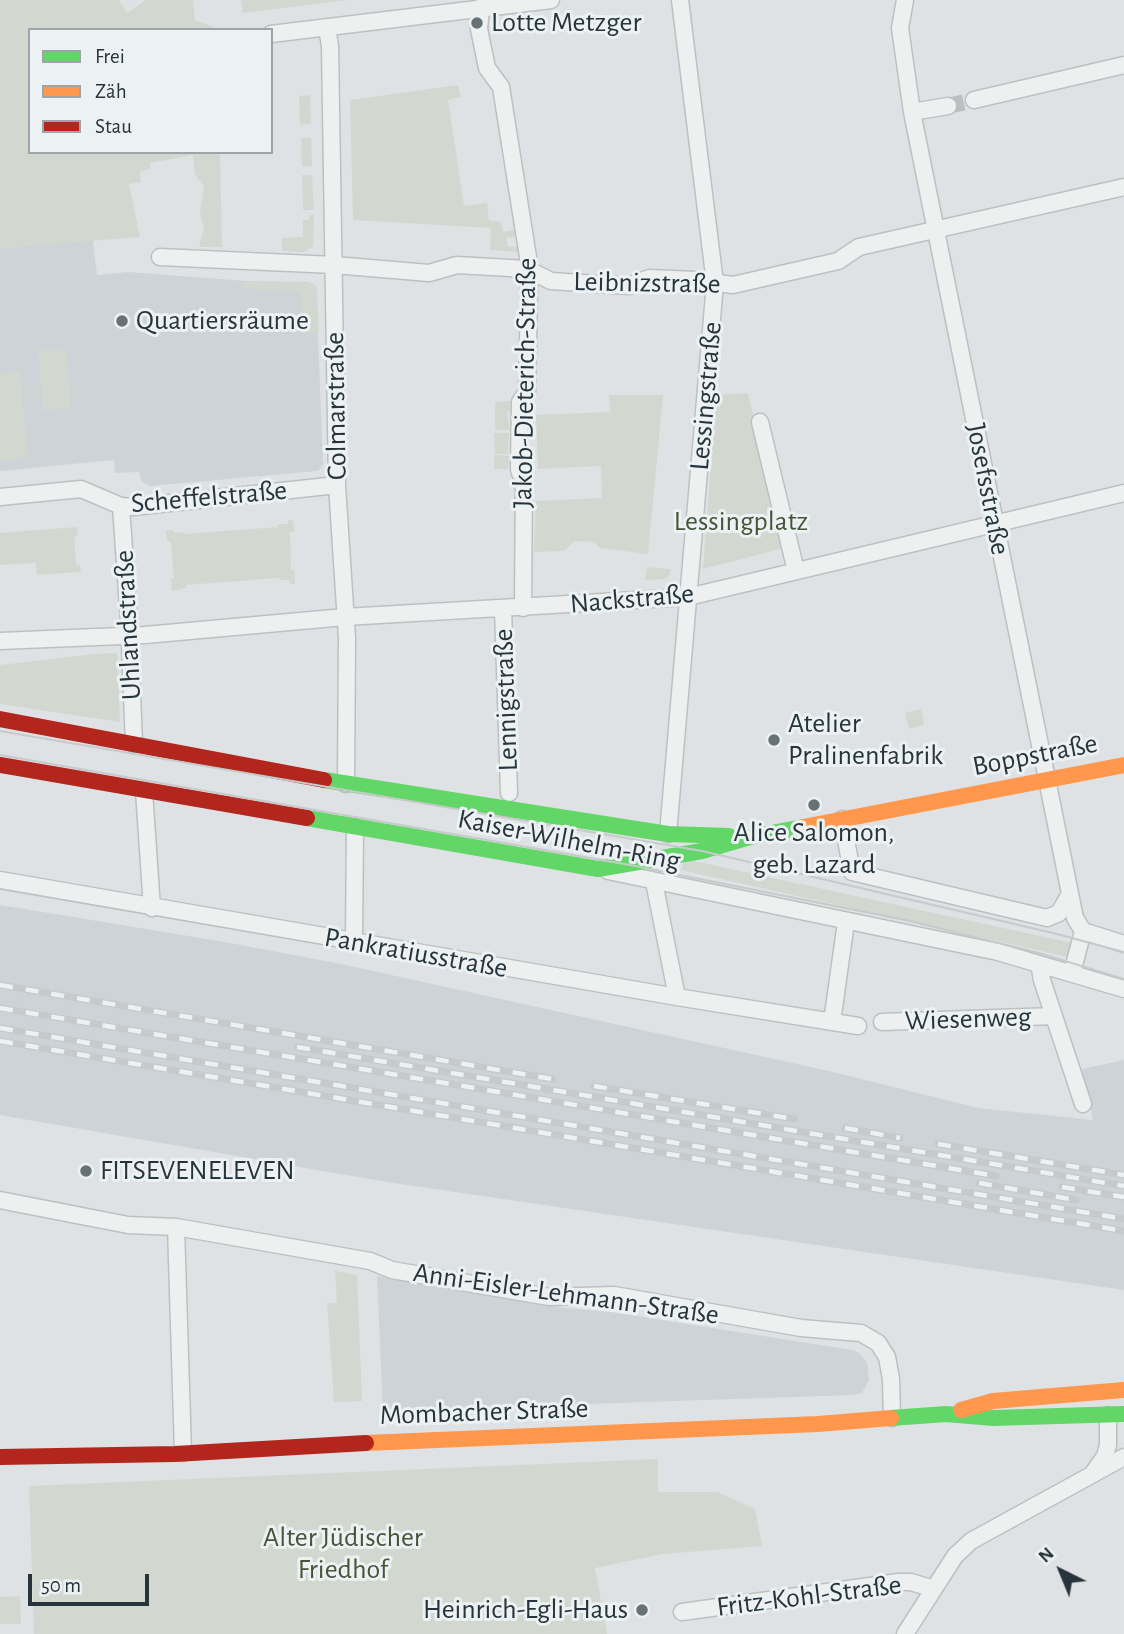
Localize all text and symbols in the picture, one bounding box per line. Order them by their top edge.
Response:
place label: Lotte Metzger [491,6,641,40]
marker: Lotte Metzger [469,15,485,31]
legend [28,28,273,154]
text: Frei [95,46,125,67]
text: Zäh [95,81,127,102]
text: Stau [95,116,132,137]
street label: Jakob-Dieterich-Straße [506,257,544,509]
street label: Leibnizstraße [573,265,721,301]
place label: Quartiersräume [136,304,309,338]
marker: Quartiersräume [114,313,130,329]
street label: Lessingstraße [683,320,729,472]
street label: Colmarstraße [318,332,354,480]
street label: Josefsstraße [959,420,1017,558]
street label: Scheffelstraße [130,473,288,521]
park label: Lessingplatz [674,505,808,539]
street label: Uhlandstraße [107,549,149,701]
street label: Nackstraße [569,577,695,621]
street label: Lennigstraße [487,628,525,772]
place label: Atelier Pralinenfabrik [788,707,943,773]
street label: Boppstraße [970,726,1100,784]
marker: Atelier Pralinenfabrik [766,732,782,748]
marker: Alice Salomon, geb. Lazard [806,797,822,813]
street label: Kaiser-Wilhelm-Ring [455,802,683,878]
place label: Alice Salomon, geb. Lazard [734,816,894,882]
street label: Pankratiusstraße [322,920,510,986]
street label: Wiesenweg [904,1000,1032,1038]
place label: FITSEVENELEVEN [100,1154,295,1188]
marker: FITSEVENELEVEN [78,1163,94,1179]
street label: Anni-Eisler-Lehmann-Straße [411,1256,721,1332]
street label: Mombacher Straße [379,1392,589,1432]
park label: Alter Jüdischer Friedhof [263,1521,423,1587]
north arrow [1026,1536,1096,1606]
text: N [1035,1544,1058,1567]
scale bar [32,1560,152,1604]
street label: Fritz-Kohl-Straße [715,1568,903,1624]
text: 50 m [41,1575,81,1596]
place label: Heinrich-Egli-Haus [423,1593,628,1627]
marker: Heinrich-Egli-Haus [634,1602,650,1618]

